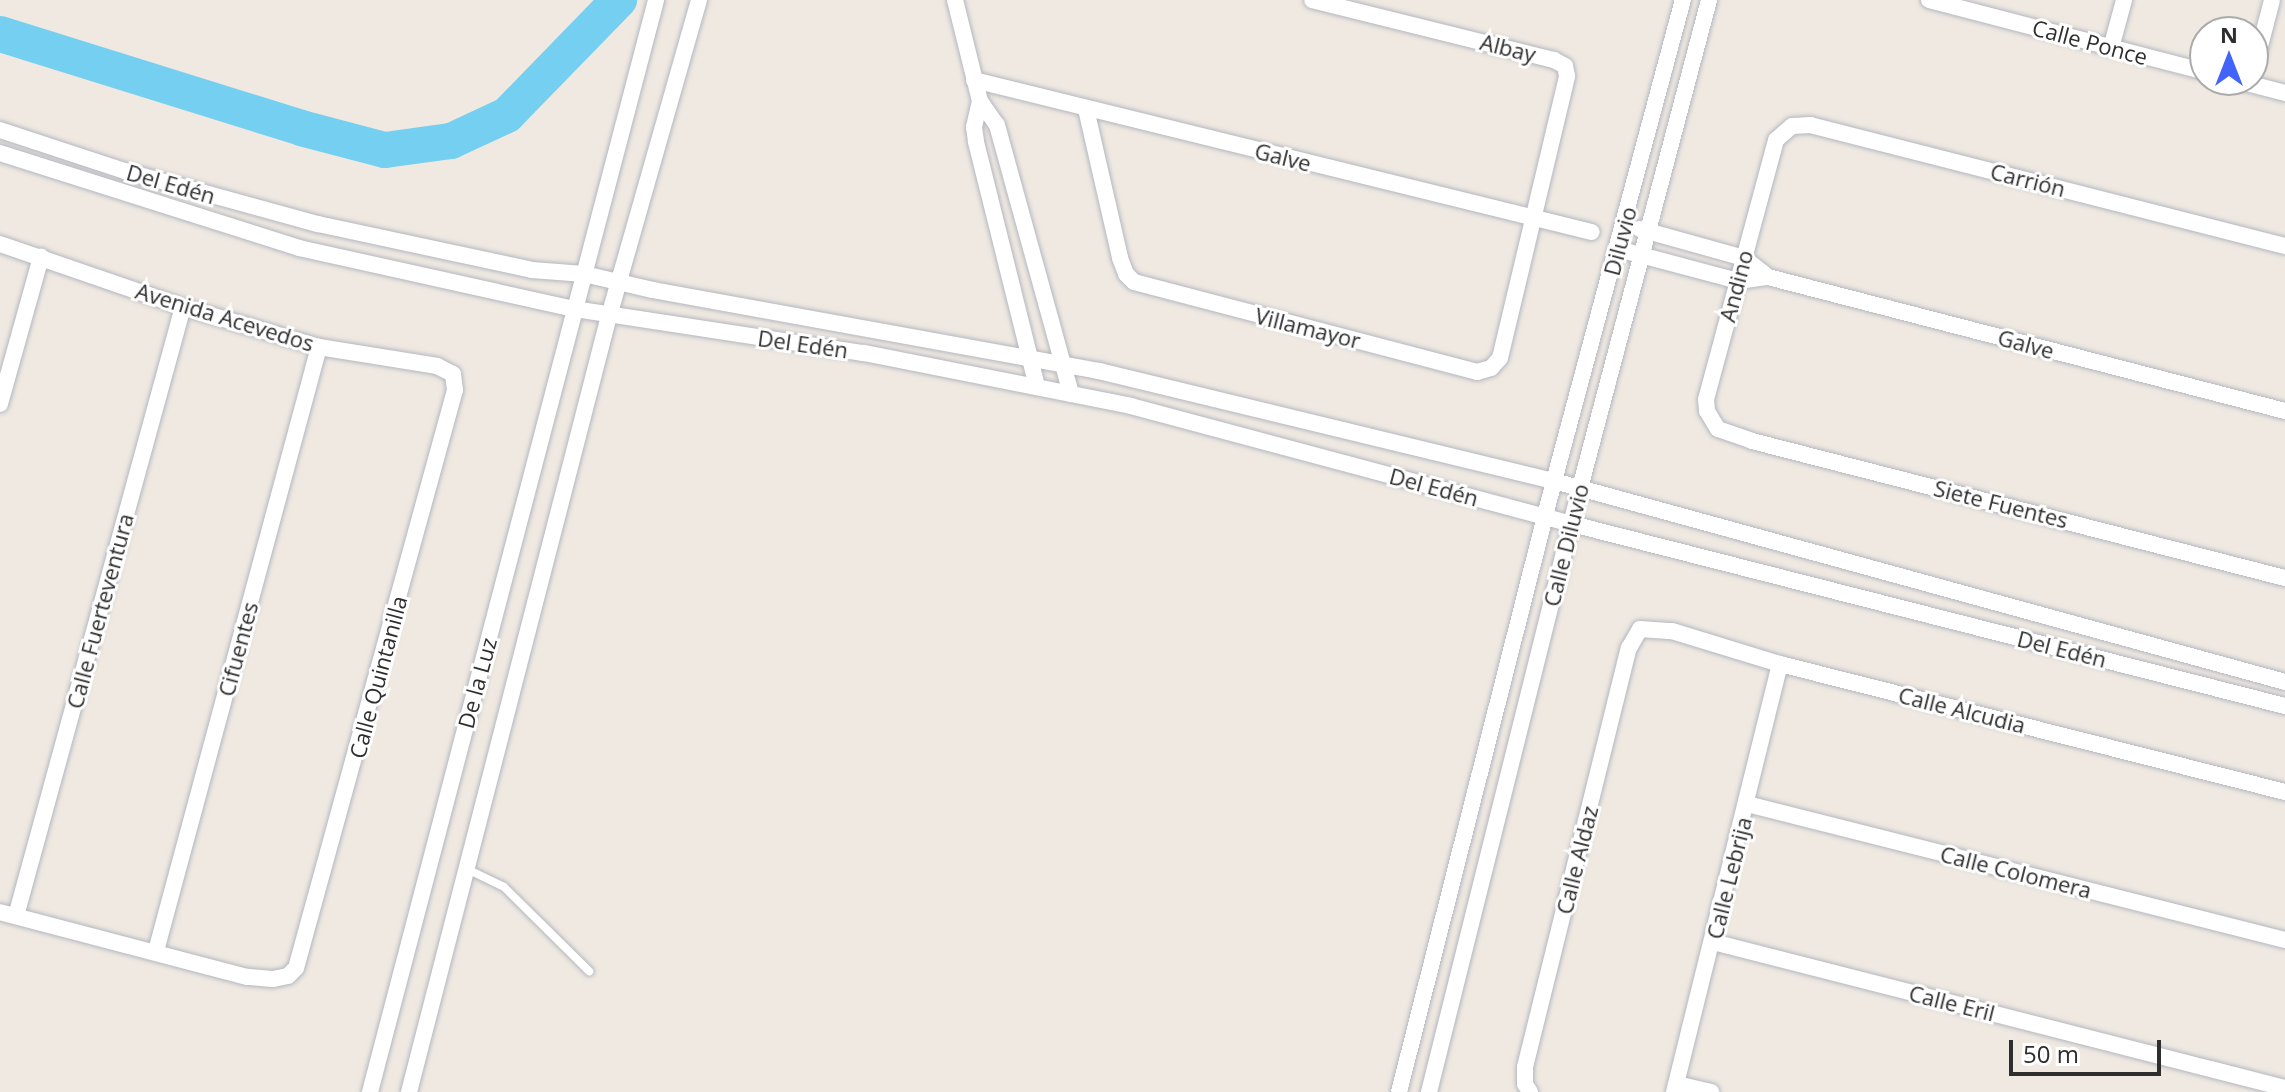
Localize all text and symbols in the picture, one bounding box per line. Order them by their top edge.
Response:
street label: Calle Ponce [2030,14,2150,70]
north arrow [2189,16,2269,96]
text: N [2220,19,2238,49]
street label: Albay [1478,28,1538,68]
street label: Galve [1252,137,1314,177]
street label: Carrión [1988,158,2068,202]
street label: Del Edén [124,159,218,209]
street label: Diluvio [1598,204,1642,278]
street label: Andino [1714,247,1758,325]
street label: Avenida Acevedos [133,277,317,357]
street label: Villamayor [1252,302,1364,354]
street label: Galve [1995,324,2057,364]
street label: Del Edén [756,325,850,363]
street label: Del Edén [1387,462,1481,512]
street label: Siete Fuentes [1931,475,2071,533]
street label: Calle Diluvio [1538,481,1594,609]
street label: Calle Fuerteventura [61,510,139,712]
street label: Calle Quintanilla [344,593,412,761]
street label: Cifuentes [213,599,263,699]
street label: Del Edén [2015,625,2109,673]
street label: De la Luz [452,635,502,731]
street label: Calle Alcudia [1896,681,2028,739]
street label: Calle Aldaz [1551,803,1603,917]
street label: Calle Lebrija [1701,814,1757,942]
street label: Calle Colomera [1938,840,2094,904]
street label: Calle Eril [1906,980,1998,1026]
scale bar [2013,1024,2165,1074]
text: 50 m [2023,1037,2079,1070]

